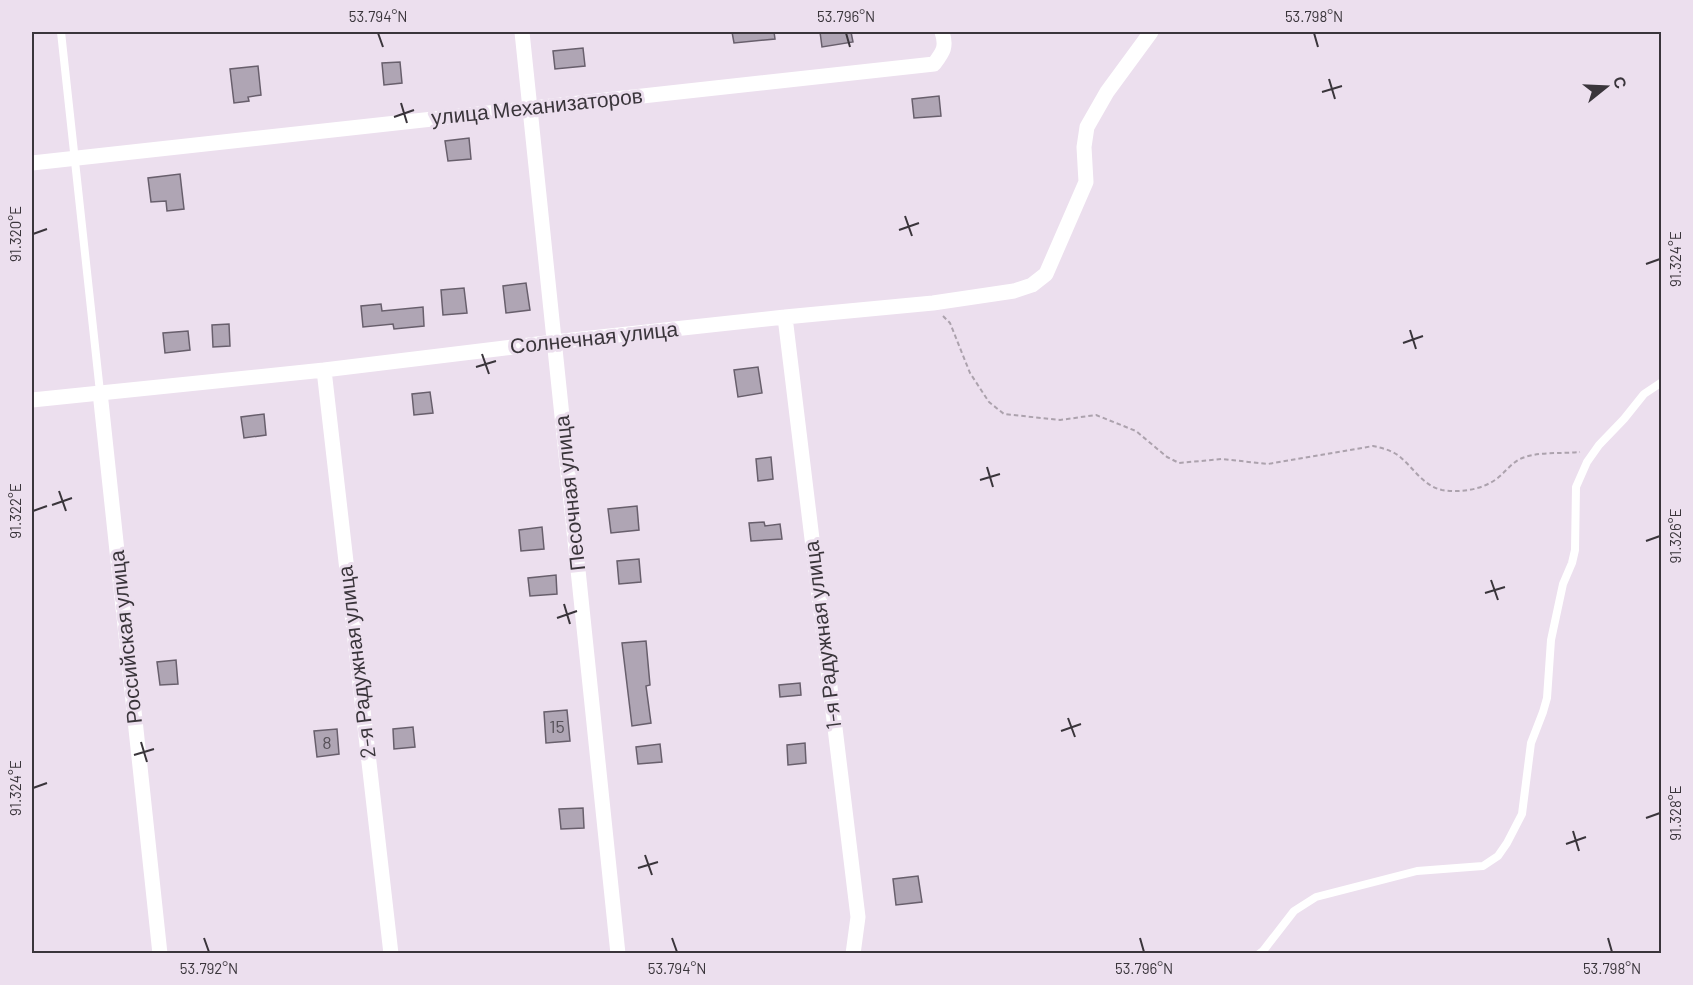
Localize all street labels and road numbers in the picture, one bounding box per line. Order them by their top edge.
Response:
street label: улица Механизаторов [430,82,644,129]
street label: Солнечная улица [509,315,679,358]
street label: Песочная улица [548,414,589,572]
street label: 1-я Радужная улица [798,539,845,731]
street label: Российская улица [103,549,146,725]
street label: 2-я Радужная улица [331,564,380,760]

